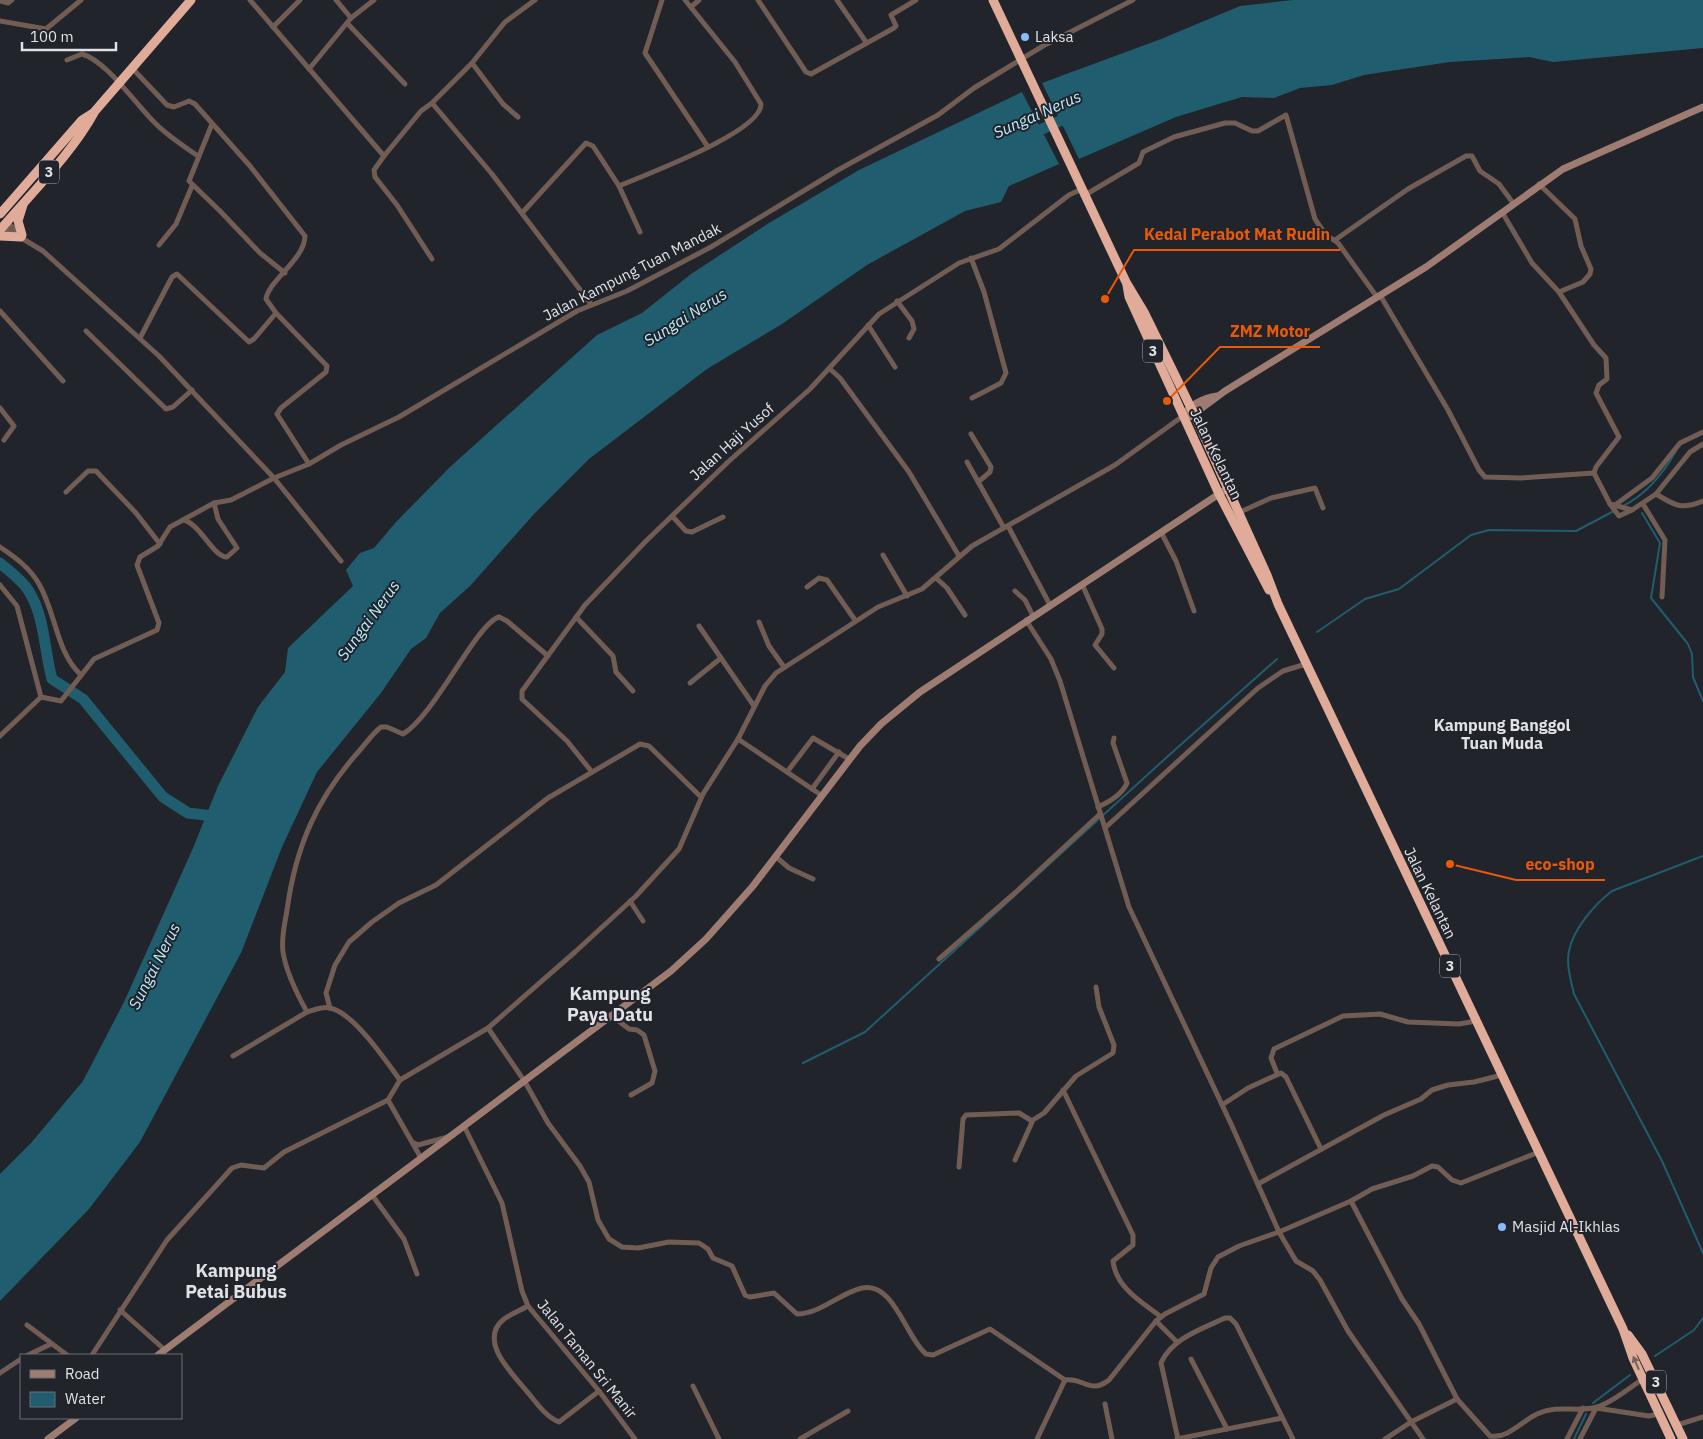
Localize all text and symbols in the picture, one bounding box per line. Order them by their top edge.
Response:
scale bar [22,20,116,52]
text: 100 m [30,27,74,46]
place label: Laksa [1035,27,1074,46]
marker: Laksa [1019,31,1031,43]
water label: Sungai Nerus [990,86,1084,142]
road number: 3 [39,160,59,183]
street label: Jalan Kampung Tuan Mandak [540,218,724,325]
callout: Kedai Perabot Mat Rudin [1134,219,1340,250]
text: Kedai Perabot Mat Rudin [1144,224,1330,244]
water label: Sungai Nerus [640,284,730,350]
callout: ZMZ Motor [1220,316,1320,347]
text: ZMZ Motor [1230,321,1310,341]
road number: 3 [1143,340,1163,362]
street label: Jalan Haji Yusof [686,399,778,484]
street label: Jalan Kelantan [1186,405,1247,503]
water label: Sungai Nerus [332,576,404,664]
district label: Kampung Banggol Tuan Muda [1434,715,1570,753]
street label: Jalan Kelantan [1400,844,1461,942]
callout: eco-shop [1516,849,1605,880]
text: eco-shop [1525,854,1595,874]
water label: Sungai Nerus [124,919,184,1013]
road number: 3 [1440,954,1460,978]
district label: Kampung Paya Datu [567,982,653,1026]
place label: Masjid Al-Ikhlas [1512,1217,1620,1236]
marker: Masjid Al-Ikhlas [1496,1221,1508,1233]
district label: Kampung Petai Bubus [185,1259,287,1303]
street label: Jalan Taman Sri Manir [533,1295,642,1423]
legend [20,1354,182,1419]
one-way arrow [1631,1356,1639,1370]
text: Road [65,1364,100,1383]
road number: 3 [1646,1370,1666,1394]
text: Water [65,1389,106,1408]

